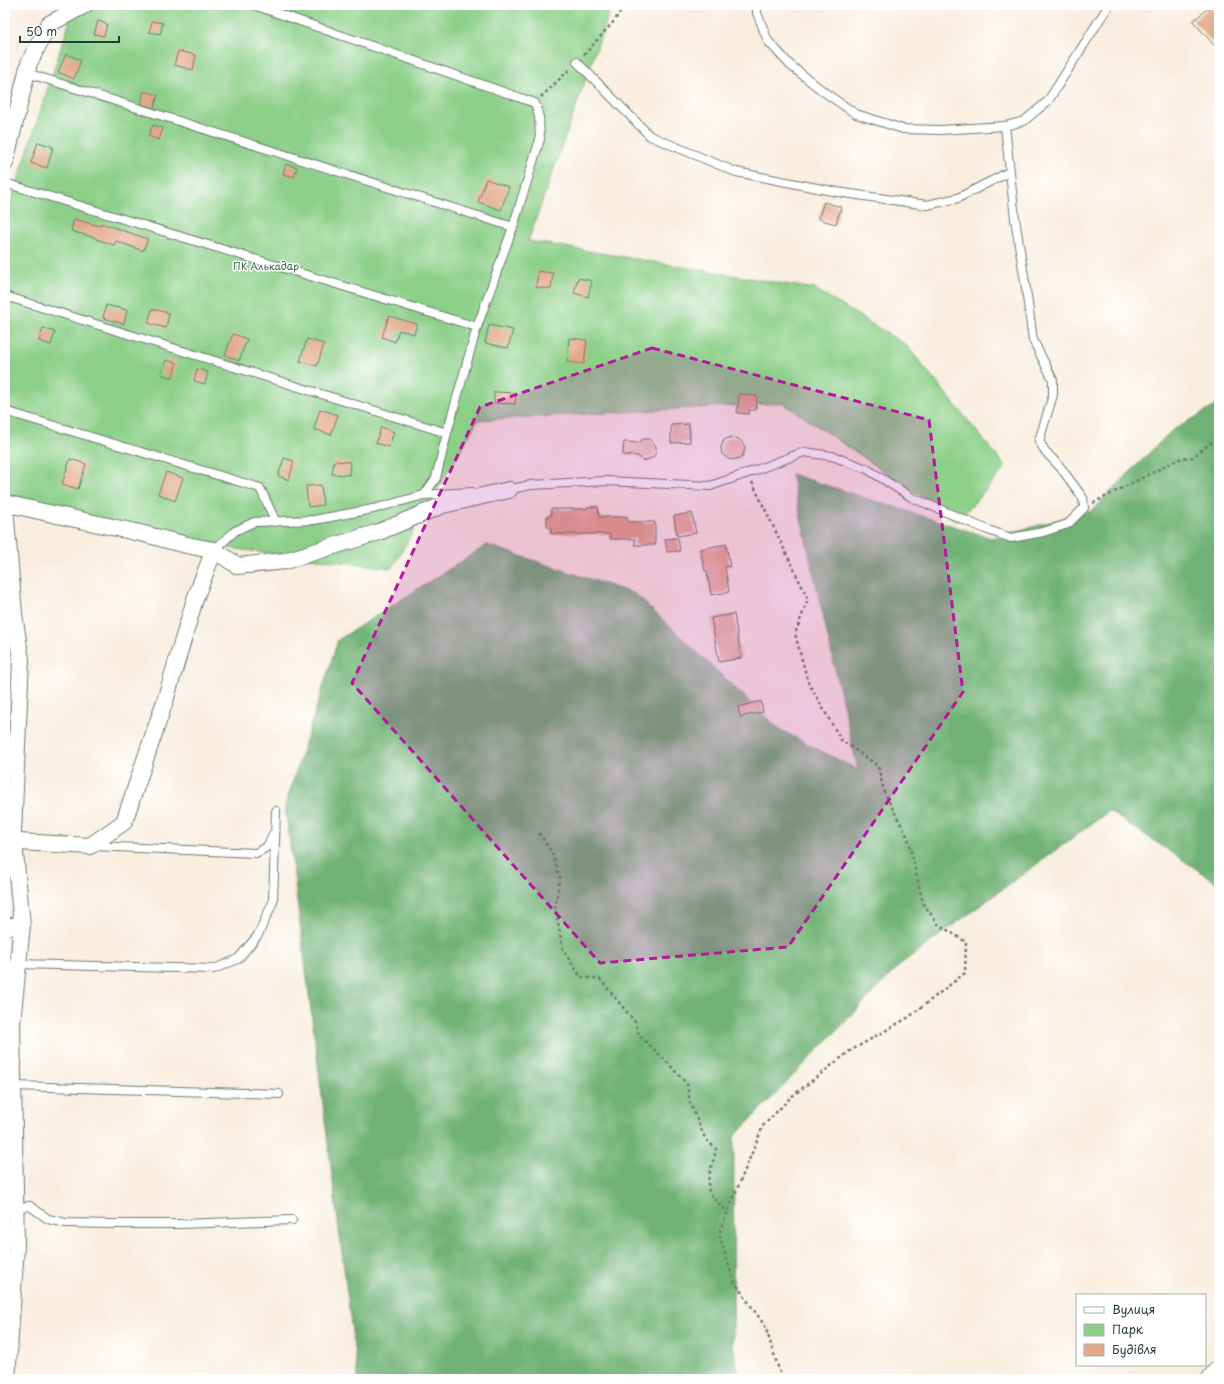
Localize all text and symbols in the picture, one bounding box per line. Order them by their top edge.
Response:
scale bar [20,18,119,44]
text: 50 m [26,22,57,40]
park label: ПК Алькадар [233,258,299,273]
legend [1076,1294,1206,1366]
text: Вулиця [1112,1300,1155,1318]
text: Парк [1112,1320,1144,1338]
text: Будівля [1112,1340,1157,1358]

